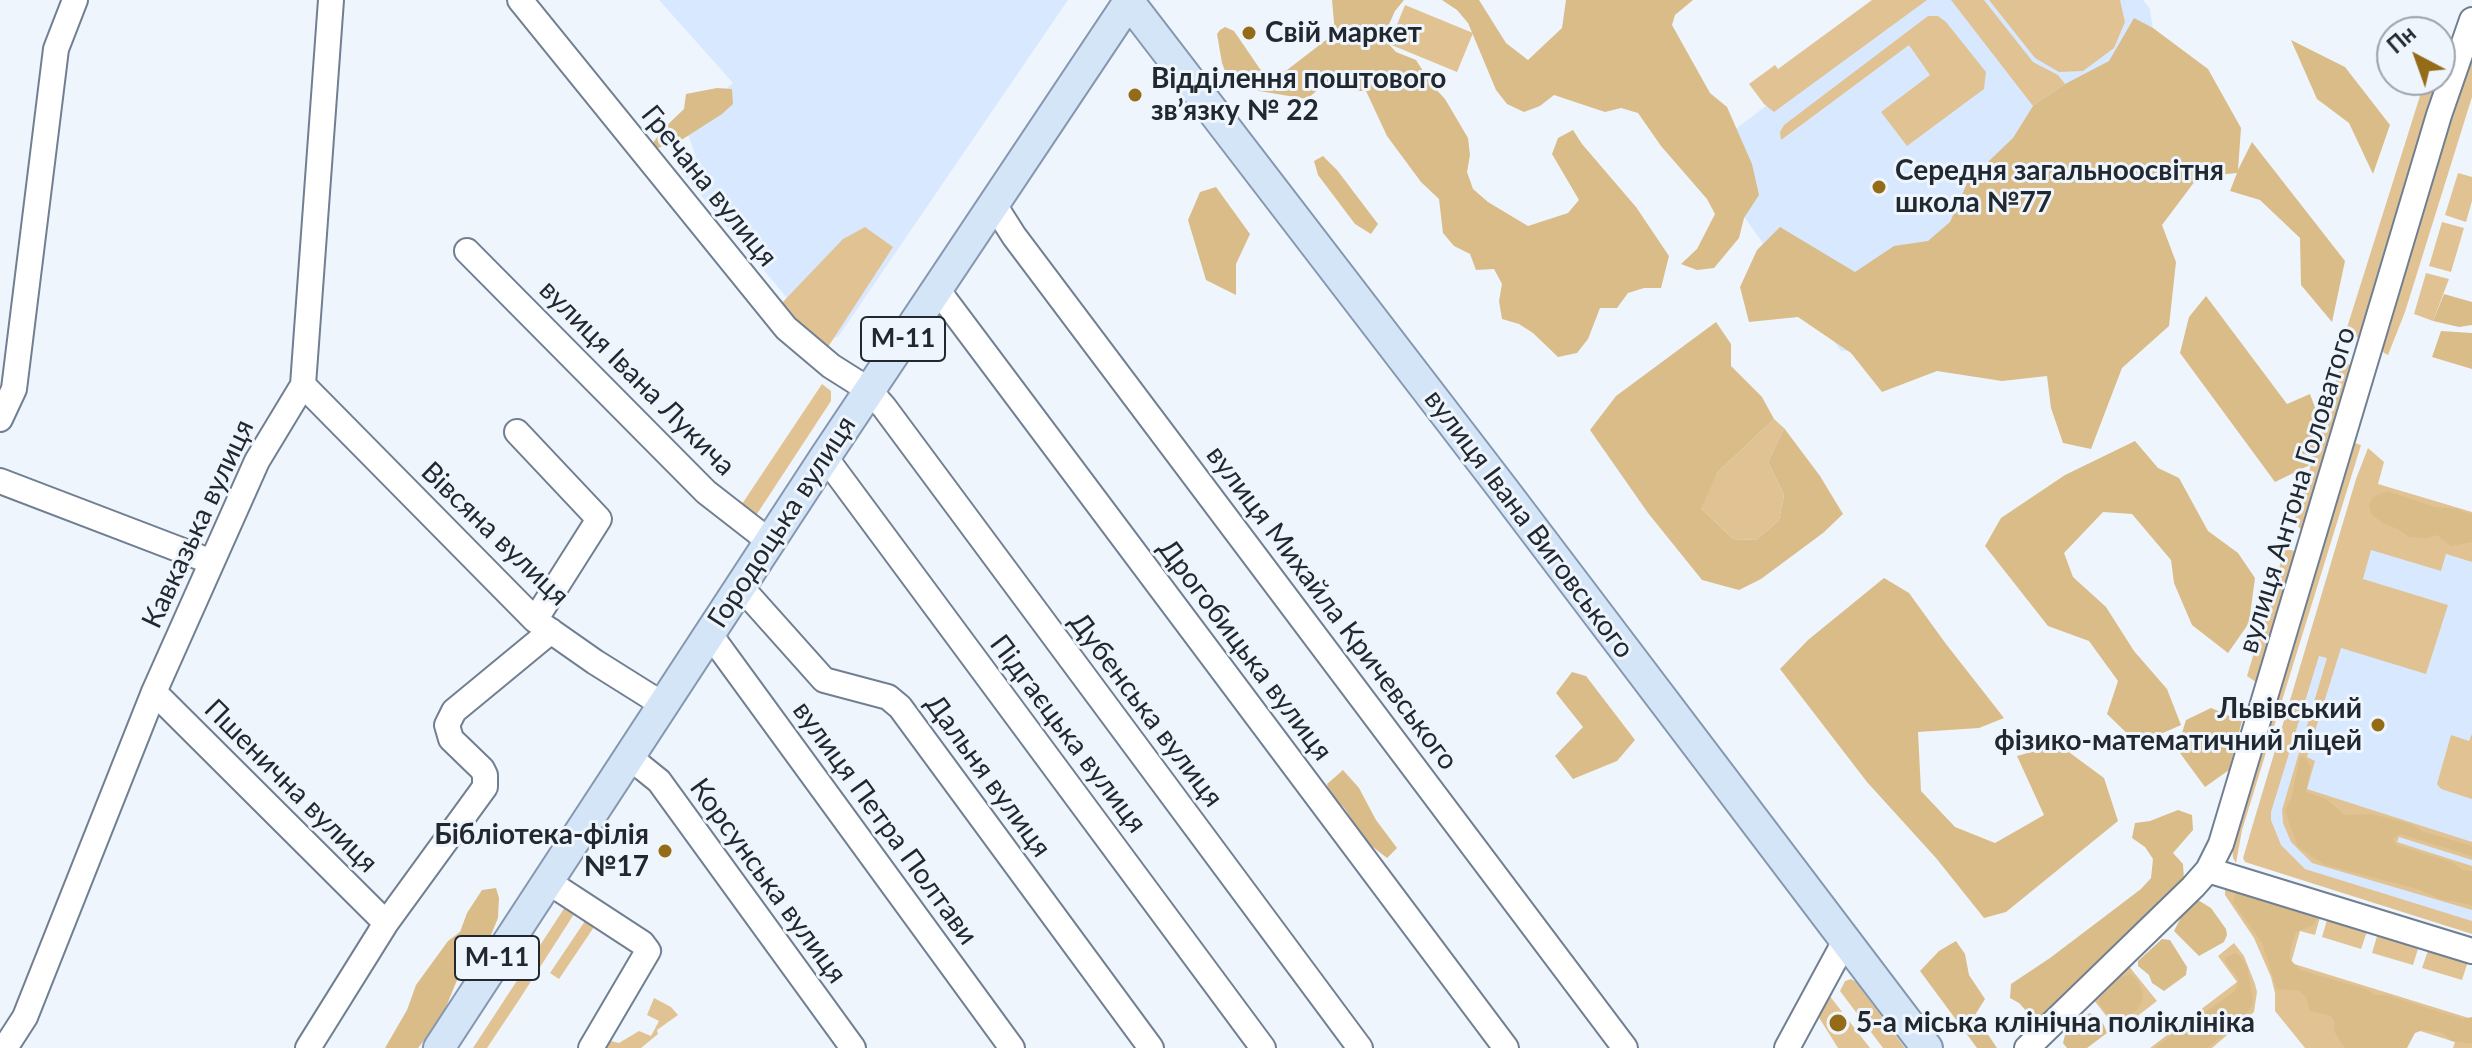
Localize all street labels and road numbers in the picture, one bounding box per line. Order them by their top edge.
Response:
street label: Гречана вулиця [634,99,784,273]
street label: вулиця Івана Лукича [532,273,742,483]
road number: М-11 [861,317,945,361]
street label: вулиця Антона Головатого [2231,323,2363,657]
street label: вулиця Івана Виговського [1417,383,1641,665]
street label: Городоцька вулиця [701,410,863,634]
street label: Кавказька вулиця [135,414,261,634]
street label: вулиця Михайла Кричевського [1199,439,1465,777]
street label: Вівсяна вулиця [414,455,576,613]
street label: Дрогобицька вулиця [1151,533,1339,767]
street label: Дубенська вулиця [1062,606,1230,814]
street label: Підгаєцька вулиця [983,628,1153,840]
street label: Дальня вулиця [918,688,1058,864]
street label: Пшенична вулиця [197,692,385,880]
street label: вулиця Петра Полтави [785,695,985,951]
street label: Корсунська вулиця [682,772,854,990]
road number: М-11 [455,936,539,980]

